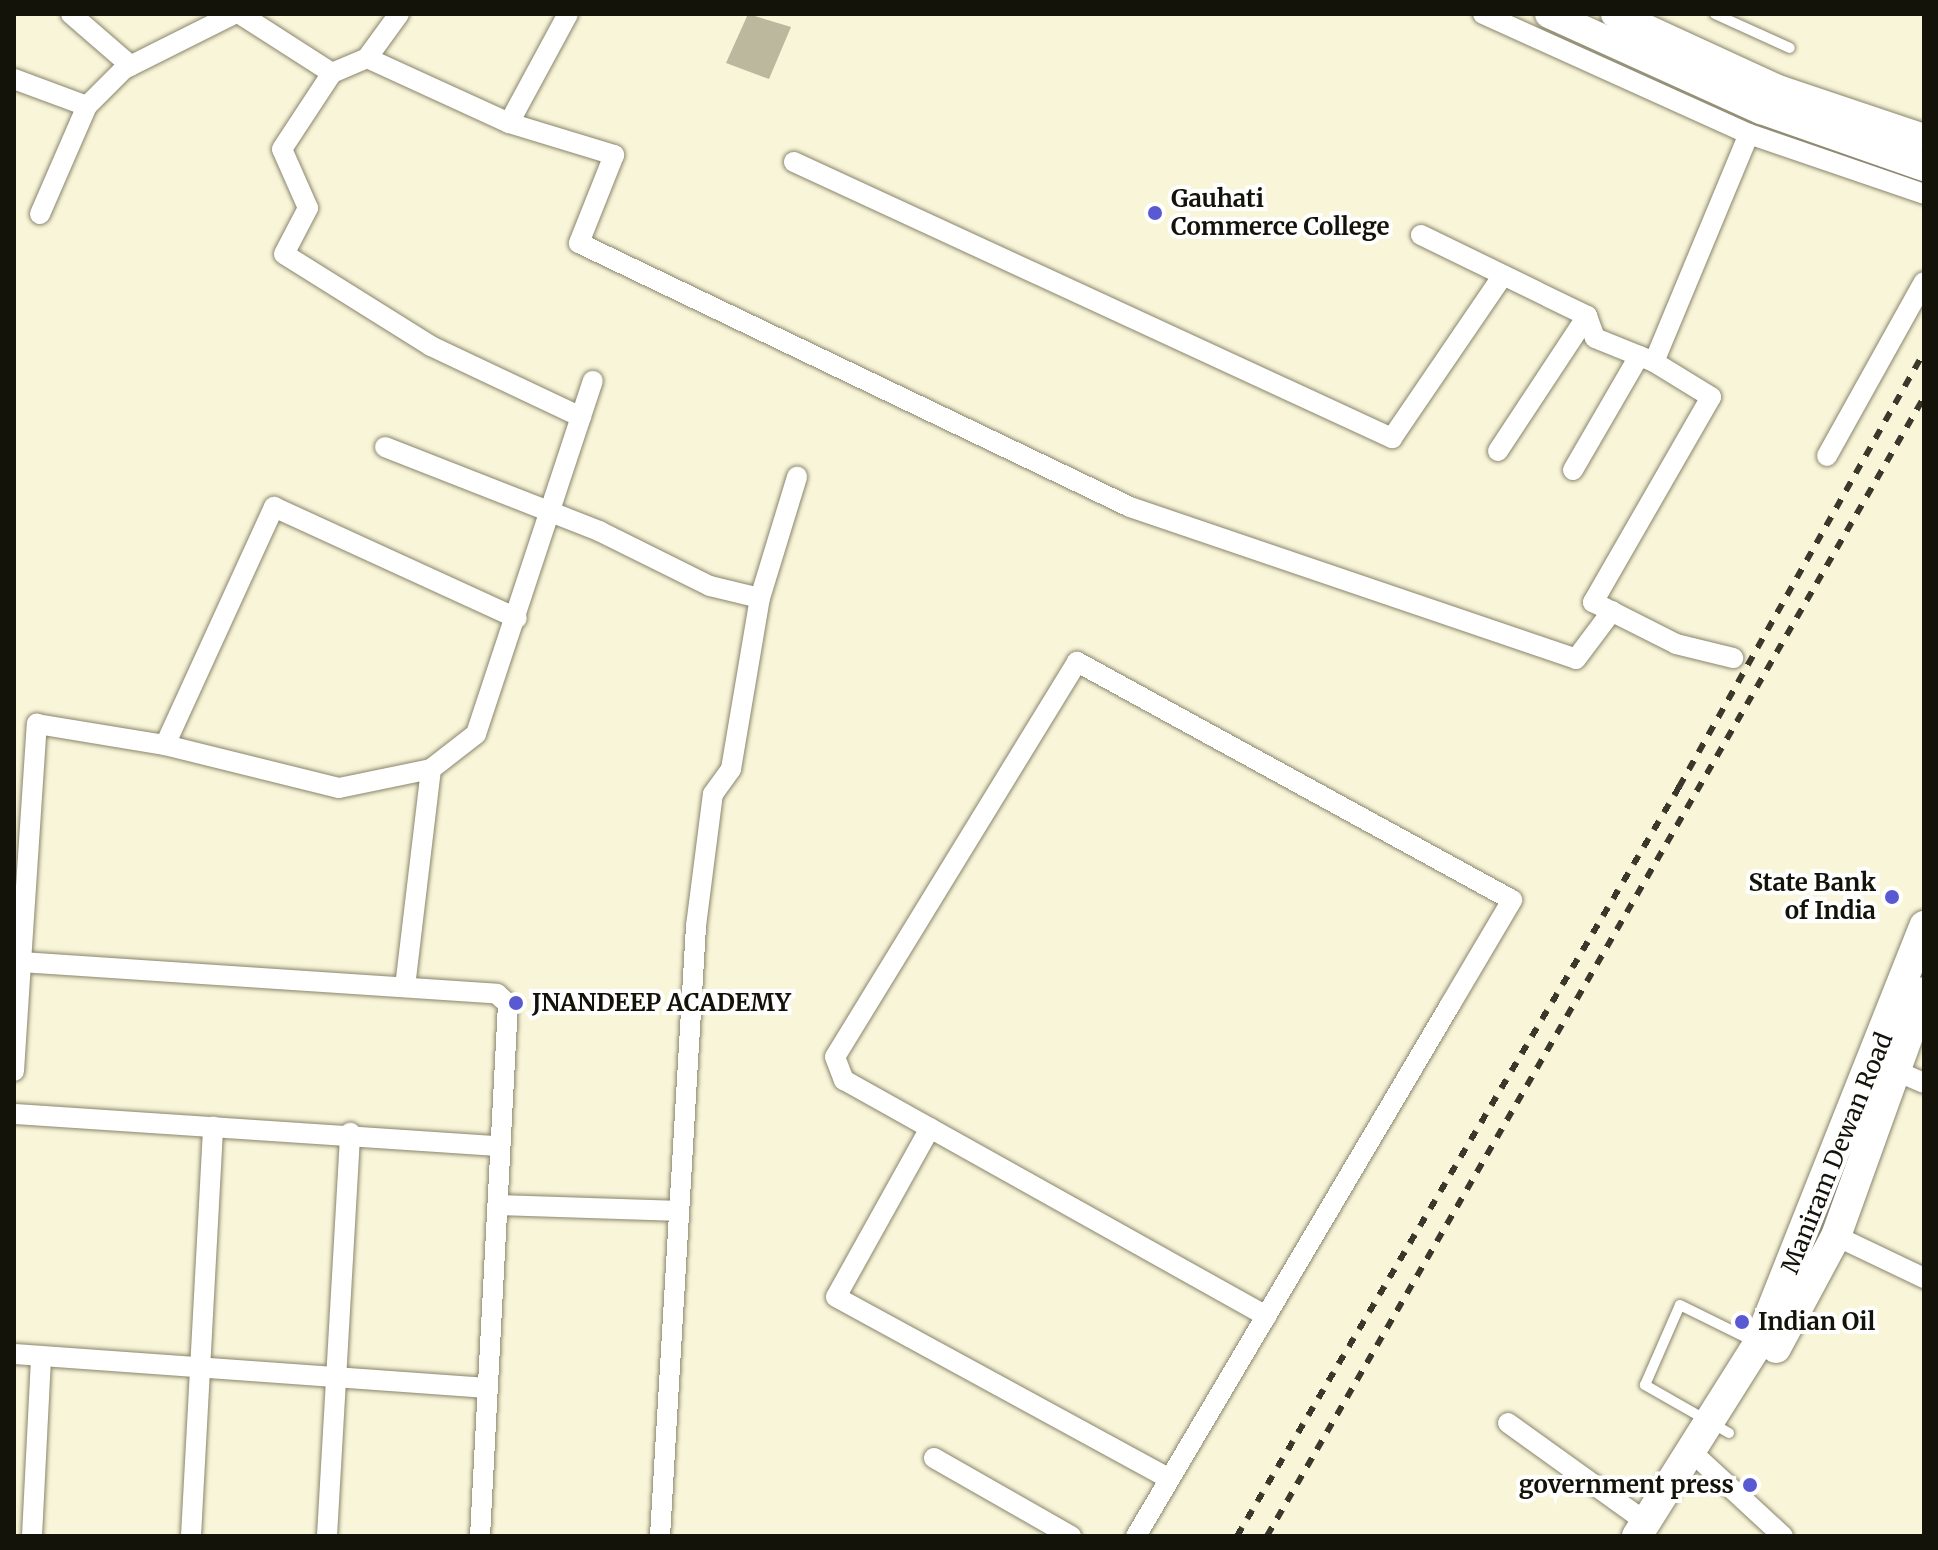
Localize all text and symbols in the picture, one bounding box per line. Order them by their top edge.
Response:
place label: Gauhati Commerce College [1171,185,1389,241]
marker: Gauhati Commerce College [1146,204,1164,222]
place label: State Bank of India [1749,869,1876,925]
marker: State Bank of India [1883,888,1901,906]
place label: JNANDEEP ACADEMY [532,989,791,1017]
marker: JNANDEEP ACADEMY [507,994,525,1012]
street label: Maniram Dewan Road [1775,1028,1899,1278]
place label: Indian Oil [1758,1308,1875,1336]
marker: Indian Oil [1733,1313,1751,1331]
place label: government press [1519,1471,1734,1499]
marker: government press [1741,1476,1759,1494]

